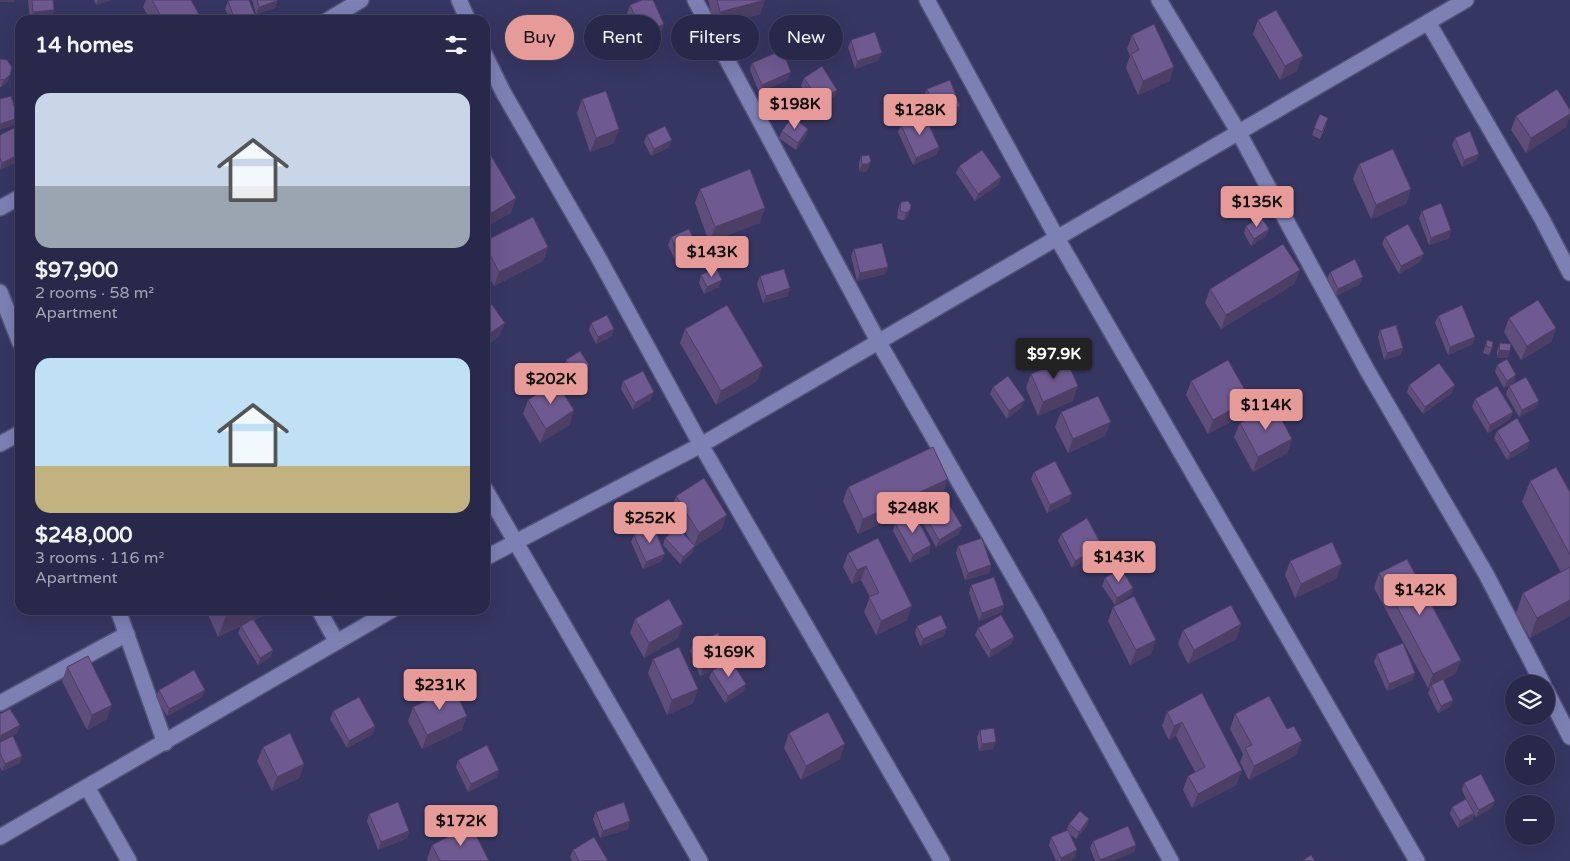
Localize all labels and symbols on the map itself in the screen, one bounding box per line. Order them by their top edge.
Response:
pin: $198K [760,88,830,130]
pin: $128K [885,94,955,136]
pin: $135K [1222,186,1292,228]
pin: $143K [677,236,747,278]
pin: $97.9K [1013,338,1095,380]
pin: $202K [516,362,586,405]
pin: $114K [1231,388,1301,431]
pin: $248K [878,492,948,534]
pin: $252K [615,502,685,544]
pin: $143K [1084,540,1154,583]
pin: $142K [1385,574,1455,616]
pin: $169K [694,636,764,678]
pin: $231K [405,668,475,711]
pin: $172K [426,804,496,847]

